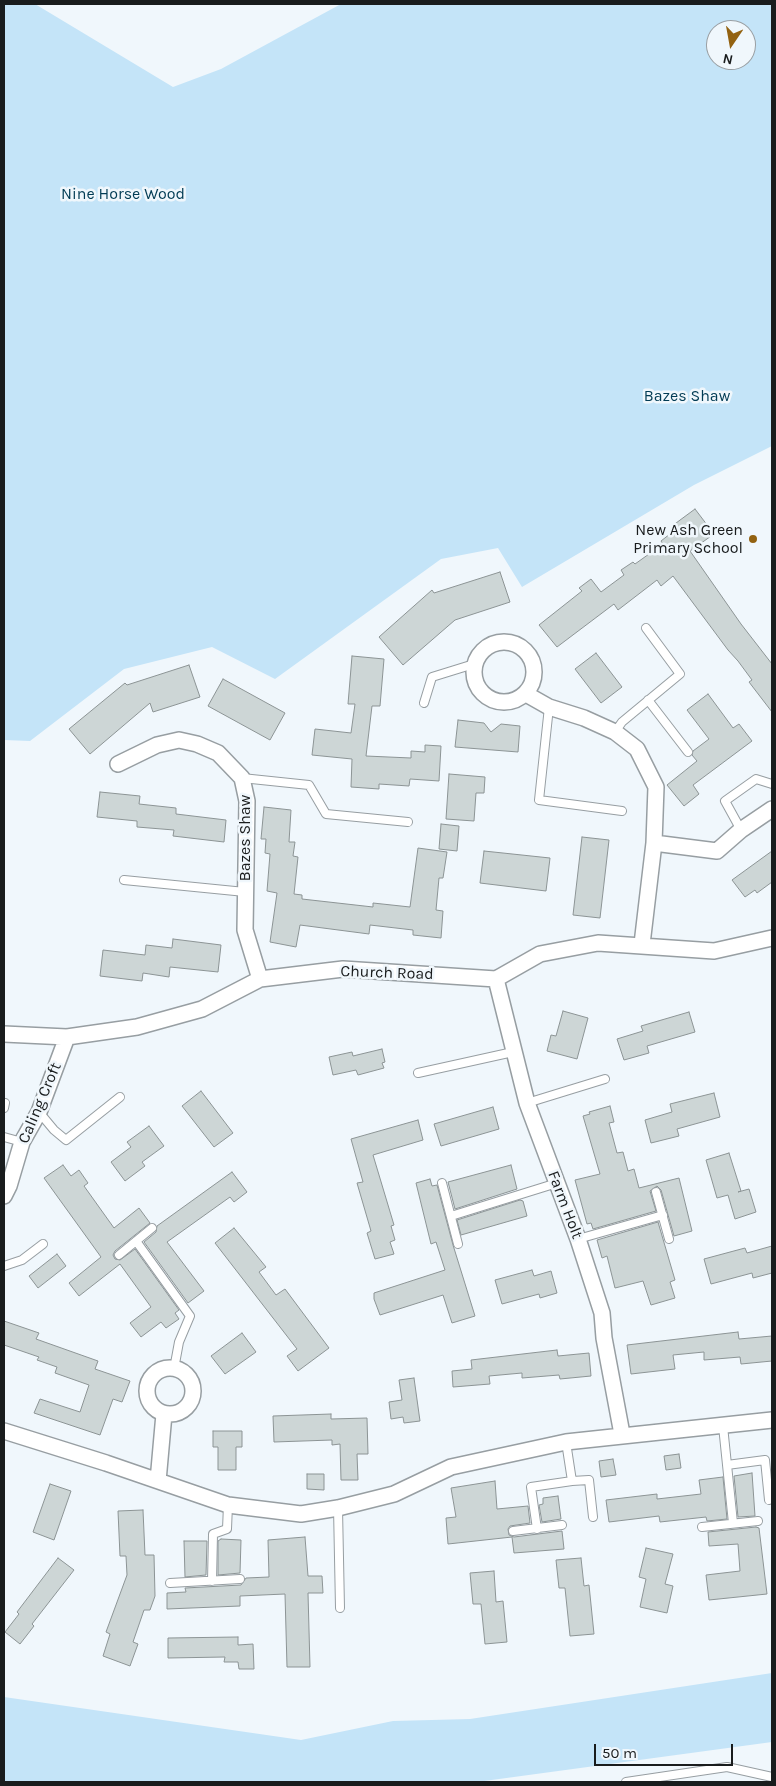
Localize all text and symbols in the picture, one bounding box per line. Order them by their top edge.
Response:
north arrow [706,20,756,70]
text: N [721,50,735,69]
park label: Nine Horse Wood [61,184,185,204]
park label: Bazes Shaw [644,386,730,406]
place label: New Ash Green Primary School [633,520,743,558]
marker: New Ash Green Primary School [747,533,759,545]
street label: Bazes Shaw [235,795,255,881]
street label: Church Road [340,962,434,984]
street label: Caling Croft [14,1060,66,1146]
street label: Farm Holt [543,1168,587,1242]
scale bar [596,1734,735,1766]
text: 50 m [602,1744,637,1762]

